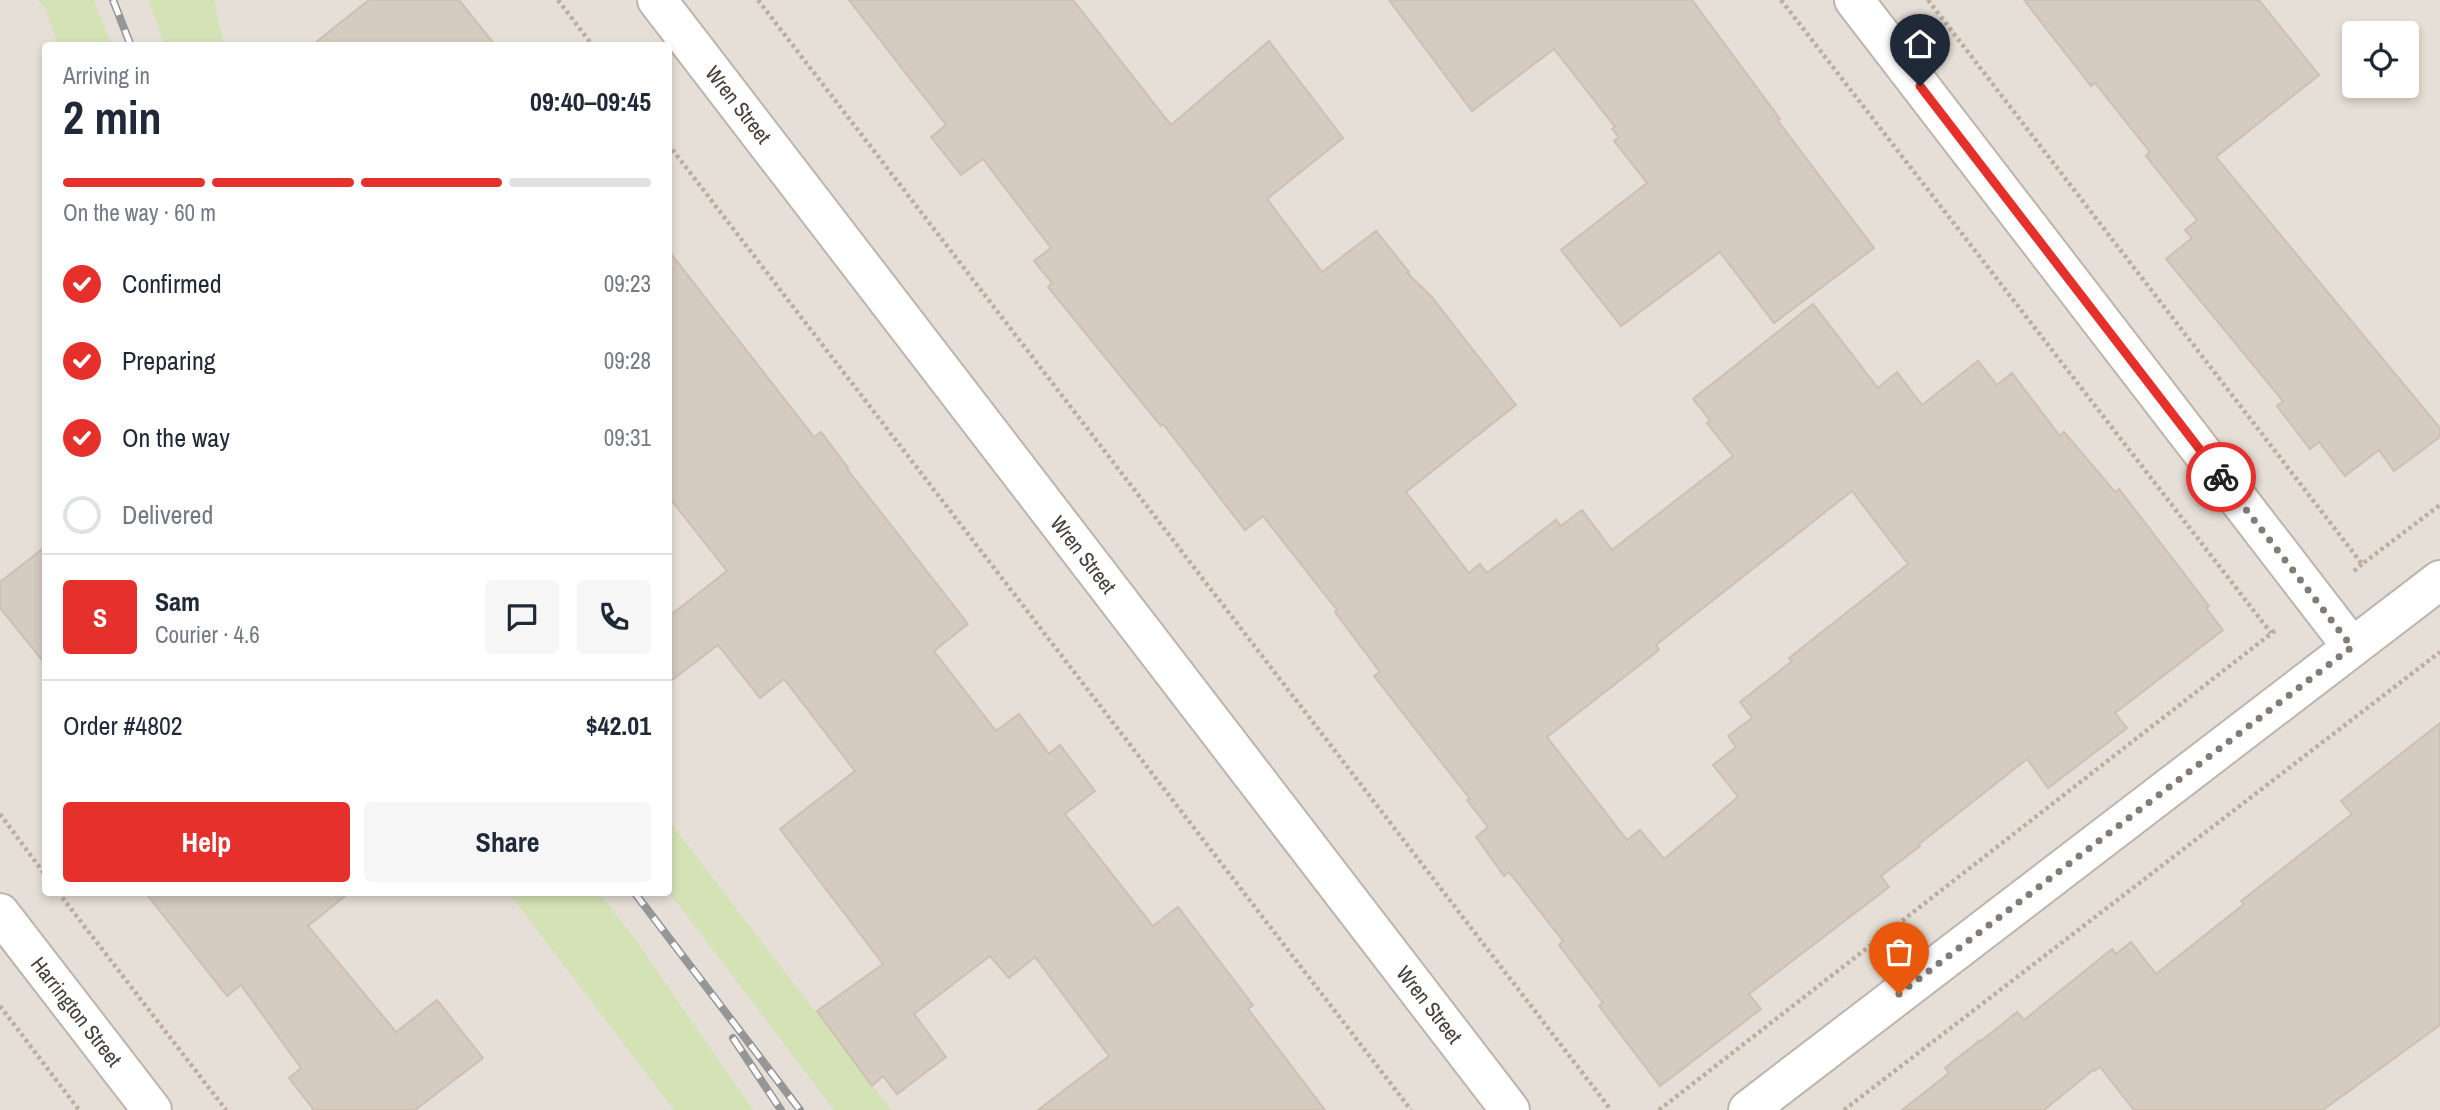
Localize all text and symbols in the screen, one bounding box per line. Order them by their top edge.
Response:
pin [1890,14,1950,86]
map controls [2342,21,2419,98]
button: locate [2342,21,2419,98]
icon: home [1901,25,1939,63]
text: Arriving in [63,60,150,91]
street label: Wren Street [699,60,778,150]
text: 09:40–09:45 [530,84,651,119]
text: 2 min [63,86,162,148]
text: On the way · 60 m [63,197,216,228]
icon: check [63,265,101,303]
text: Confirmed [122,266,222,301]
text: 09:23 [604,268,651,299]
icon: check [63,342,101,380]
text: Preparing [122,343,216,378]
text: 09:28 [604,345,651,376]
icon: check [63,419,101,457]
text: On the way [122,420,230,455]
text: 09:31 [604,422,651,453]
courier [2186,442,2256,512]
icon: bike [2202,458,2240,496]
text: Delivered [122,497,213,532]
street label: Wren Street [1044,510,1123,600]
button: chat [485,580,559,654]
button: phone [577,580,651,654]
text: Sam [155,584,200,619]
text: S [93,600,107,635]
text: Courier · 4.6 [155,619,260,650]
text: Order #4802 [63,708,183,743]
text: $42.01 [586,708,651,743]
button: Help [63,802,350,882]
button: Share [364,802,651,882]
pin [1869,922,1929,994]
icon: bag [1880,933,1918,971]
street label: Harrington Street [24,951,129,1073]
street label: Wren Street [1390,960,1469,1050]

